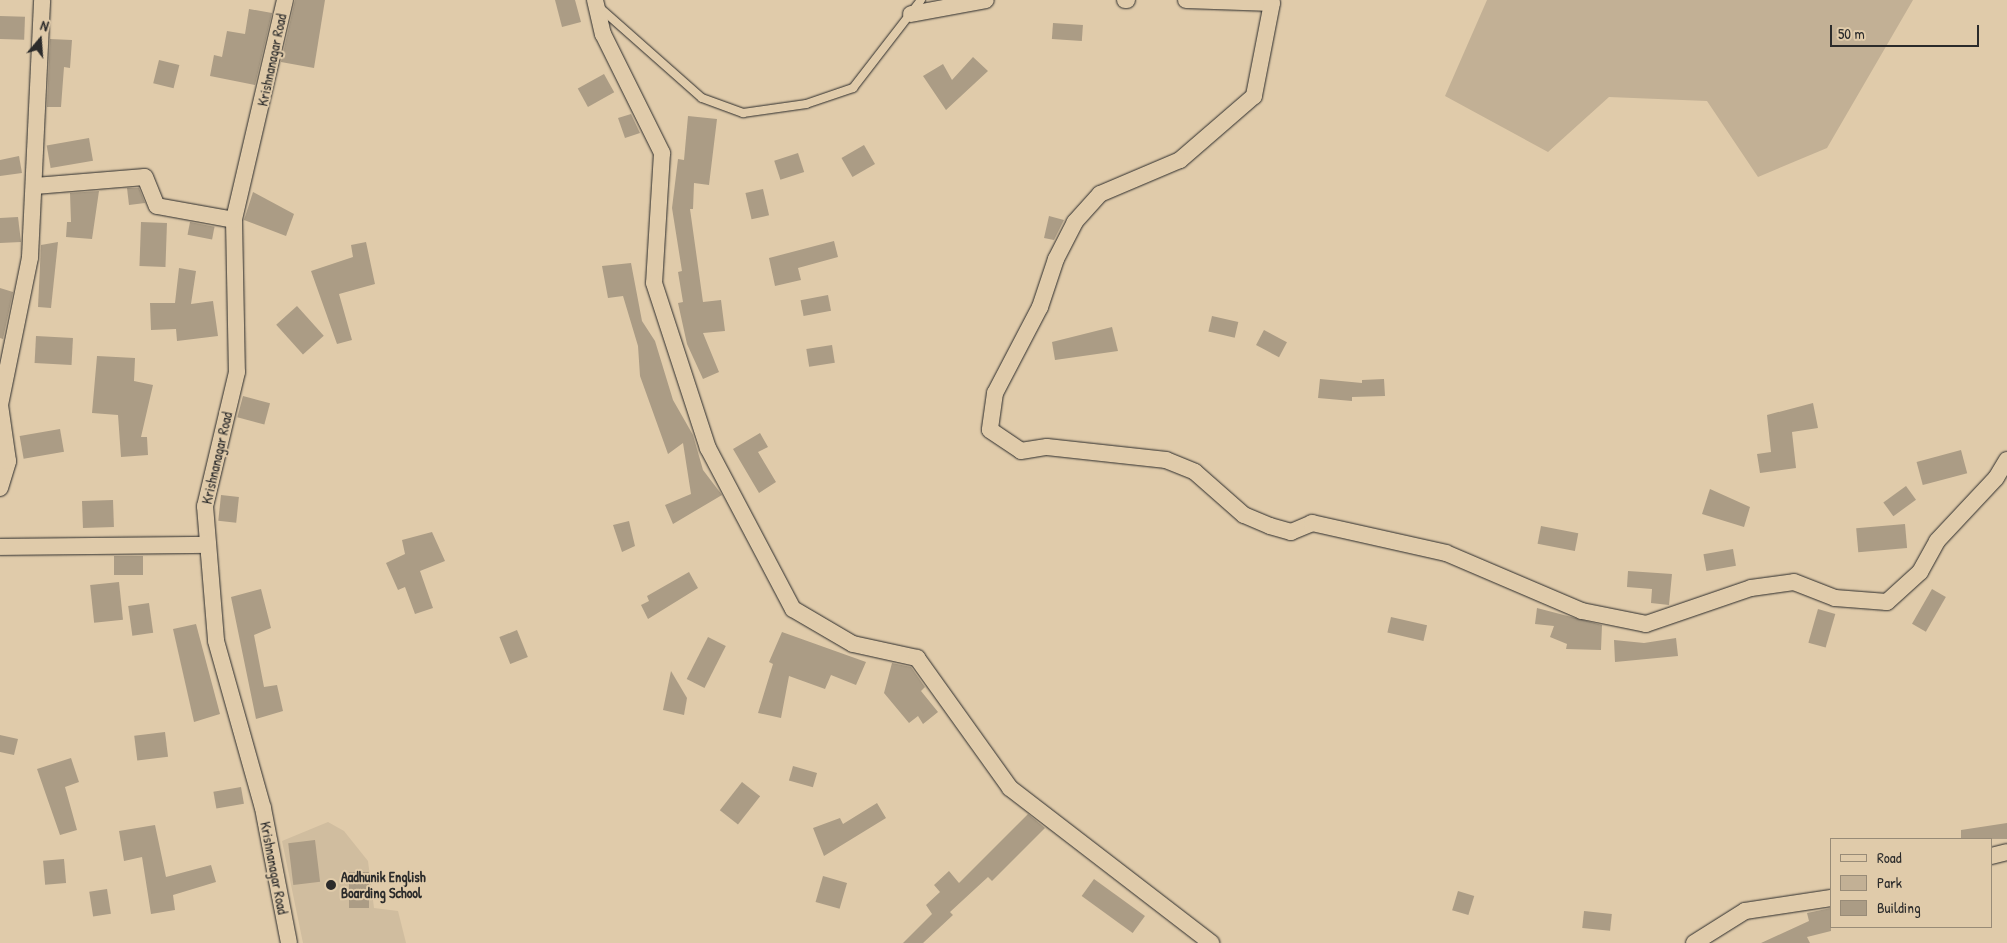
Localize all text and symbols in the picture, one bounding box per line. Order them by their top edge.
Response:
street label: Krishnanagar Road [254,12,290,108]
north arrow [15,15,65,65]
text: N [38,15,51,35]
scale bar [1832,15,1981,47]
text: 50 m [1838,23,1865,44]
street label: Krishnanagar Road [198,410,236,506]
street label: Krishnanagar Road [257,820,291,916]
legend [1830,838,1992,928]
text: Road [1877,847,1902,868]
place label: Aadhunik English Boarding School [341,869,426,902]
text: Park [1877,872,1902,893]
marker: Aadhunik English Boarding School [325,879,337,891]
text: Building [1877,897,1921,918]

